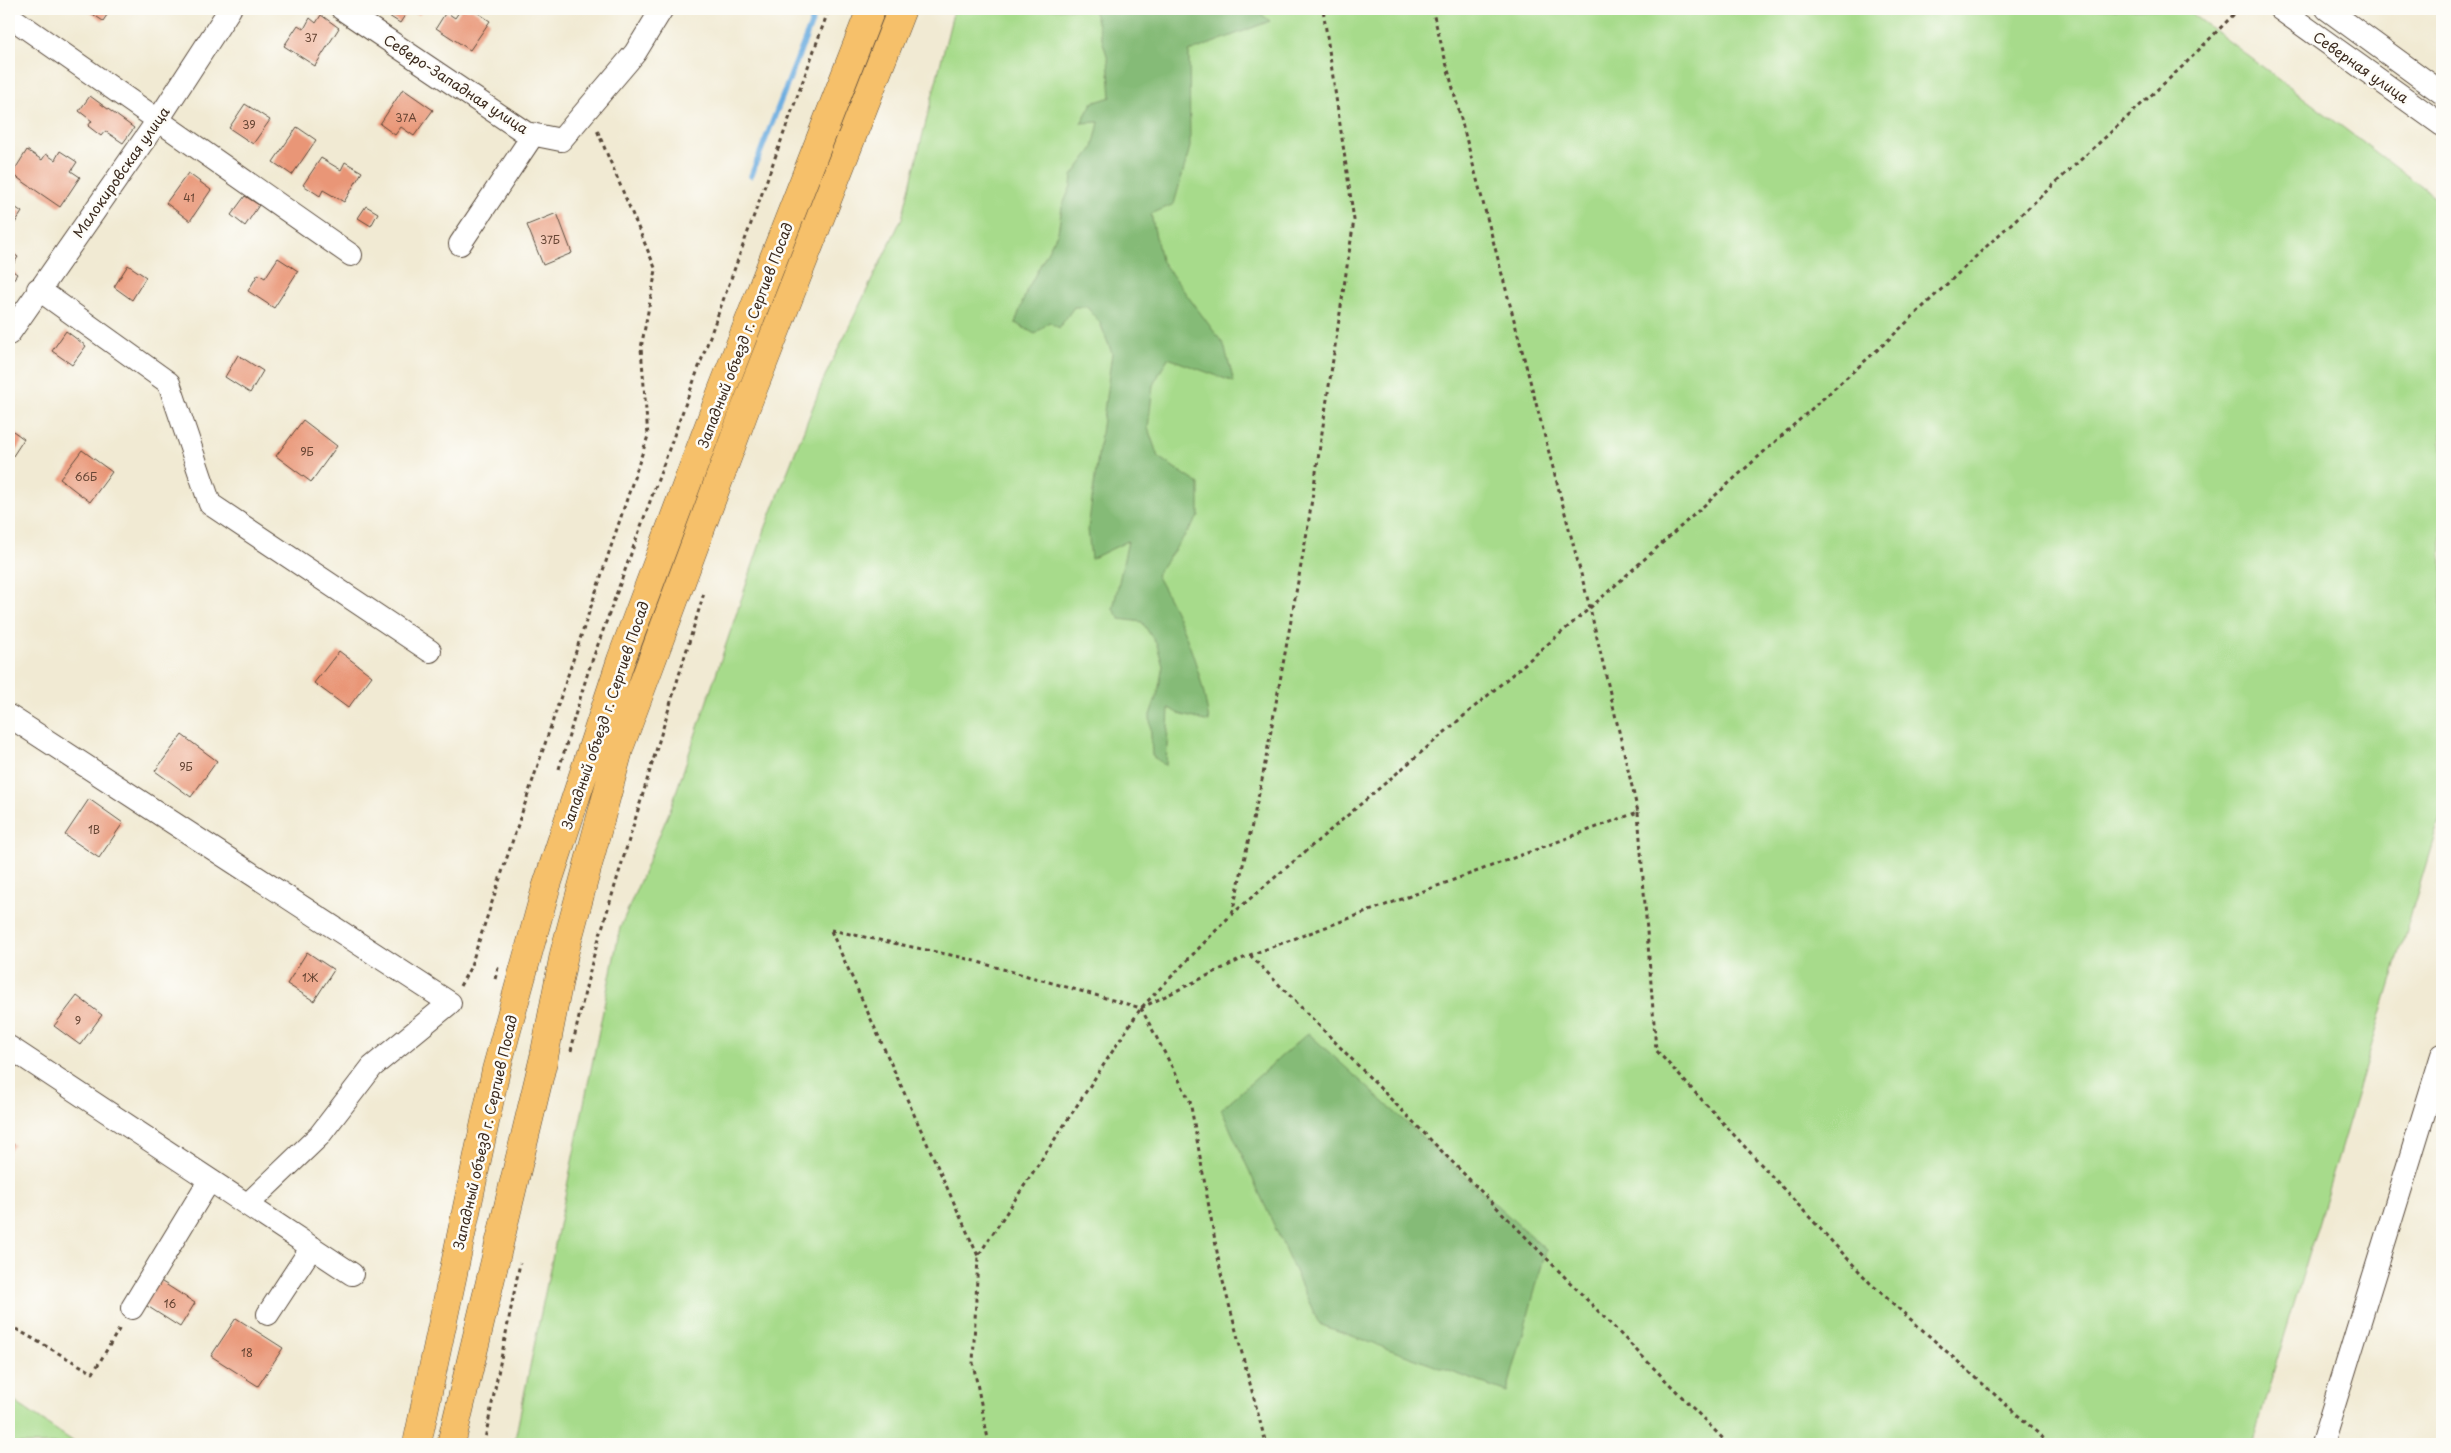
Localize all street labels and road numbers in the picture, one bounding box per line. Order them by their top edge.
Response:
street label: Северная улица [2309,26,2413,108]
street label: Северо-Западная улица [379,29,533,139]
street label: Малокировская улица [68,102,175,242]
street label: Западный объезд г. Сергиев Посад [692,219,798,451]
street label: Западный объезд г. Сергиев Посад [556,598,654,832]
street label: Западный объезд г. Сергиев Посад [448,1013,522,1251]

